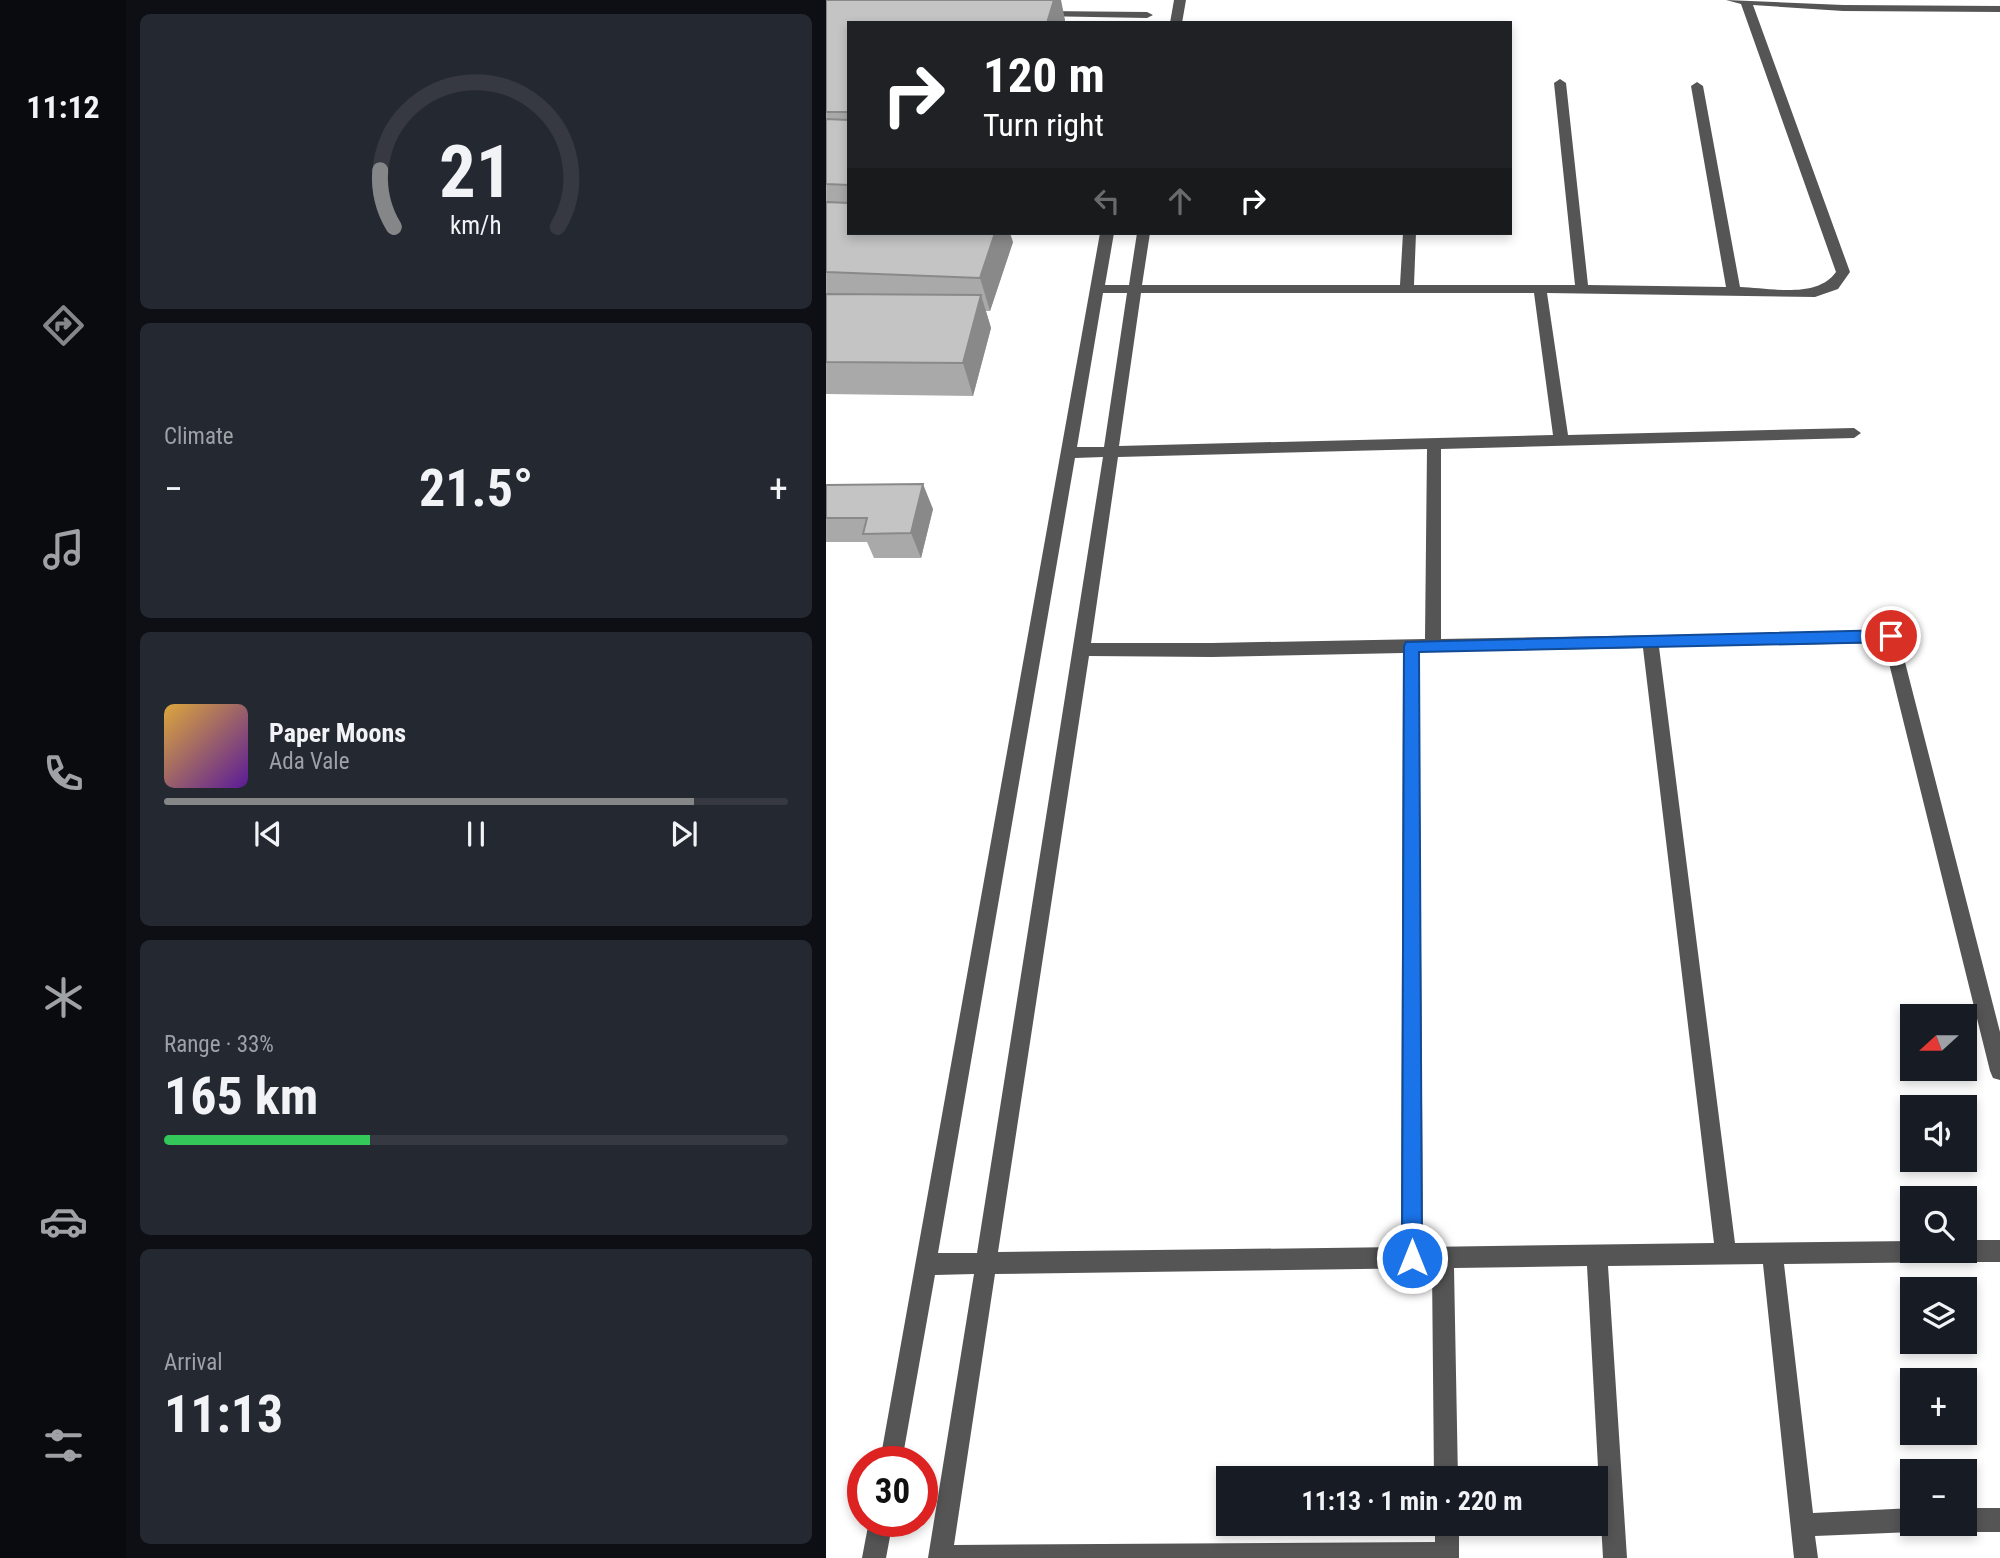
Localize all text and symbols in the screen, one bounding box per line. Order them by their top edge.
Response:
text: 120 m [983,47,1105,104]
icon: right [868,49,959,140]
text: 11:12 [26,88,100,126]
text: Turn right [983,106,1104,144]
text: 21 [439,130,513,216]
icon: left [1088,182,1126,220]
icon: ahead [1161,182,1199,220]
icon: right [1234,182,1272,220]
text: km/h [450,211,502,240]
icon: directions [39,301,88,350]
text: Climate [164,423,234,450]
text: 21.5° [419,458,533,519]
text: − [164,467,183,511]
text: + [769,467,788,511]
icon: music [39,525,88,574]
pin [1861,606,1921,666]
icon: arrive [1872,617,1910,655]
text: Paper Moons [269,718,406,748]
text: Ada Vale [269,748,349,775]
icon: phone [39,749,88,798]
icon: previous [249,815,287,853]
icon: pause [457,815,495,853]
icon: next [665,815,703,853]
icon: climate [39,973,88,1022]
north arrow [1900,1004,1978,1082]
map controls [1900,1004,1977,1536]
text: Range · 33% [164,1031,274,1058]
text: 165 km [164,1066,318,1127]
button: sound [1900,1095,1977,1172]
button: search [1900,1186,1977,1263]
icon: car [39,1197,88,1246]
position arrow [1375,1221,1449,1295]
button: layers [1900,1277,1977,1354]
text: Arrival [164,1349,223,1376]
button: + [1900,1368,1977,1445]
text: 11:13 [164,1384,283,1445]
icon: filters [39,1421,88,1470]
speed limit sign: 30 [847,1446,938,1537]
button: − [1900,1459,1977,1536]
text: 11:13 · 1 min · 220 m [1302,1486,1522,1516]

